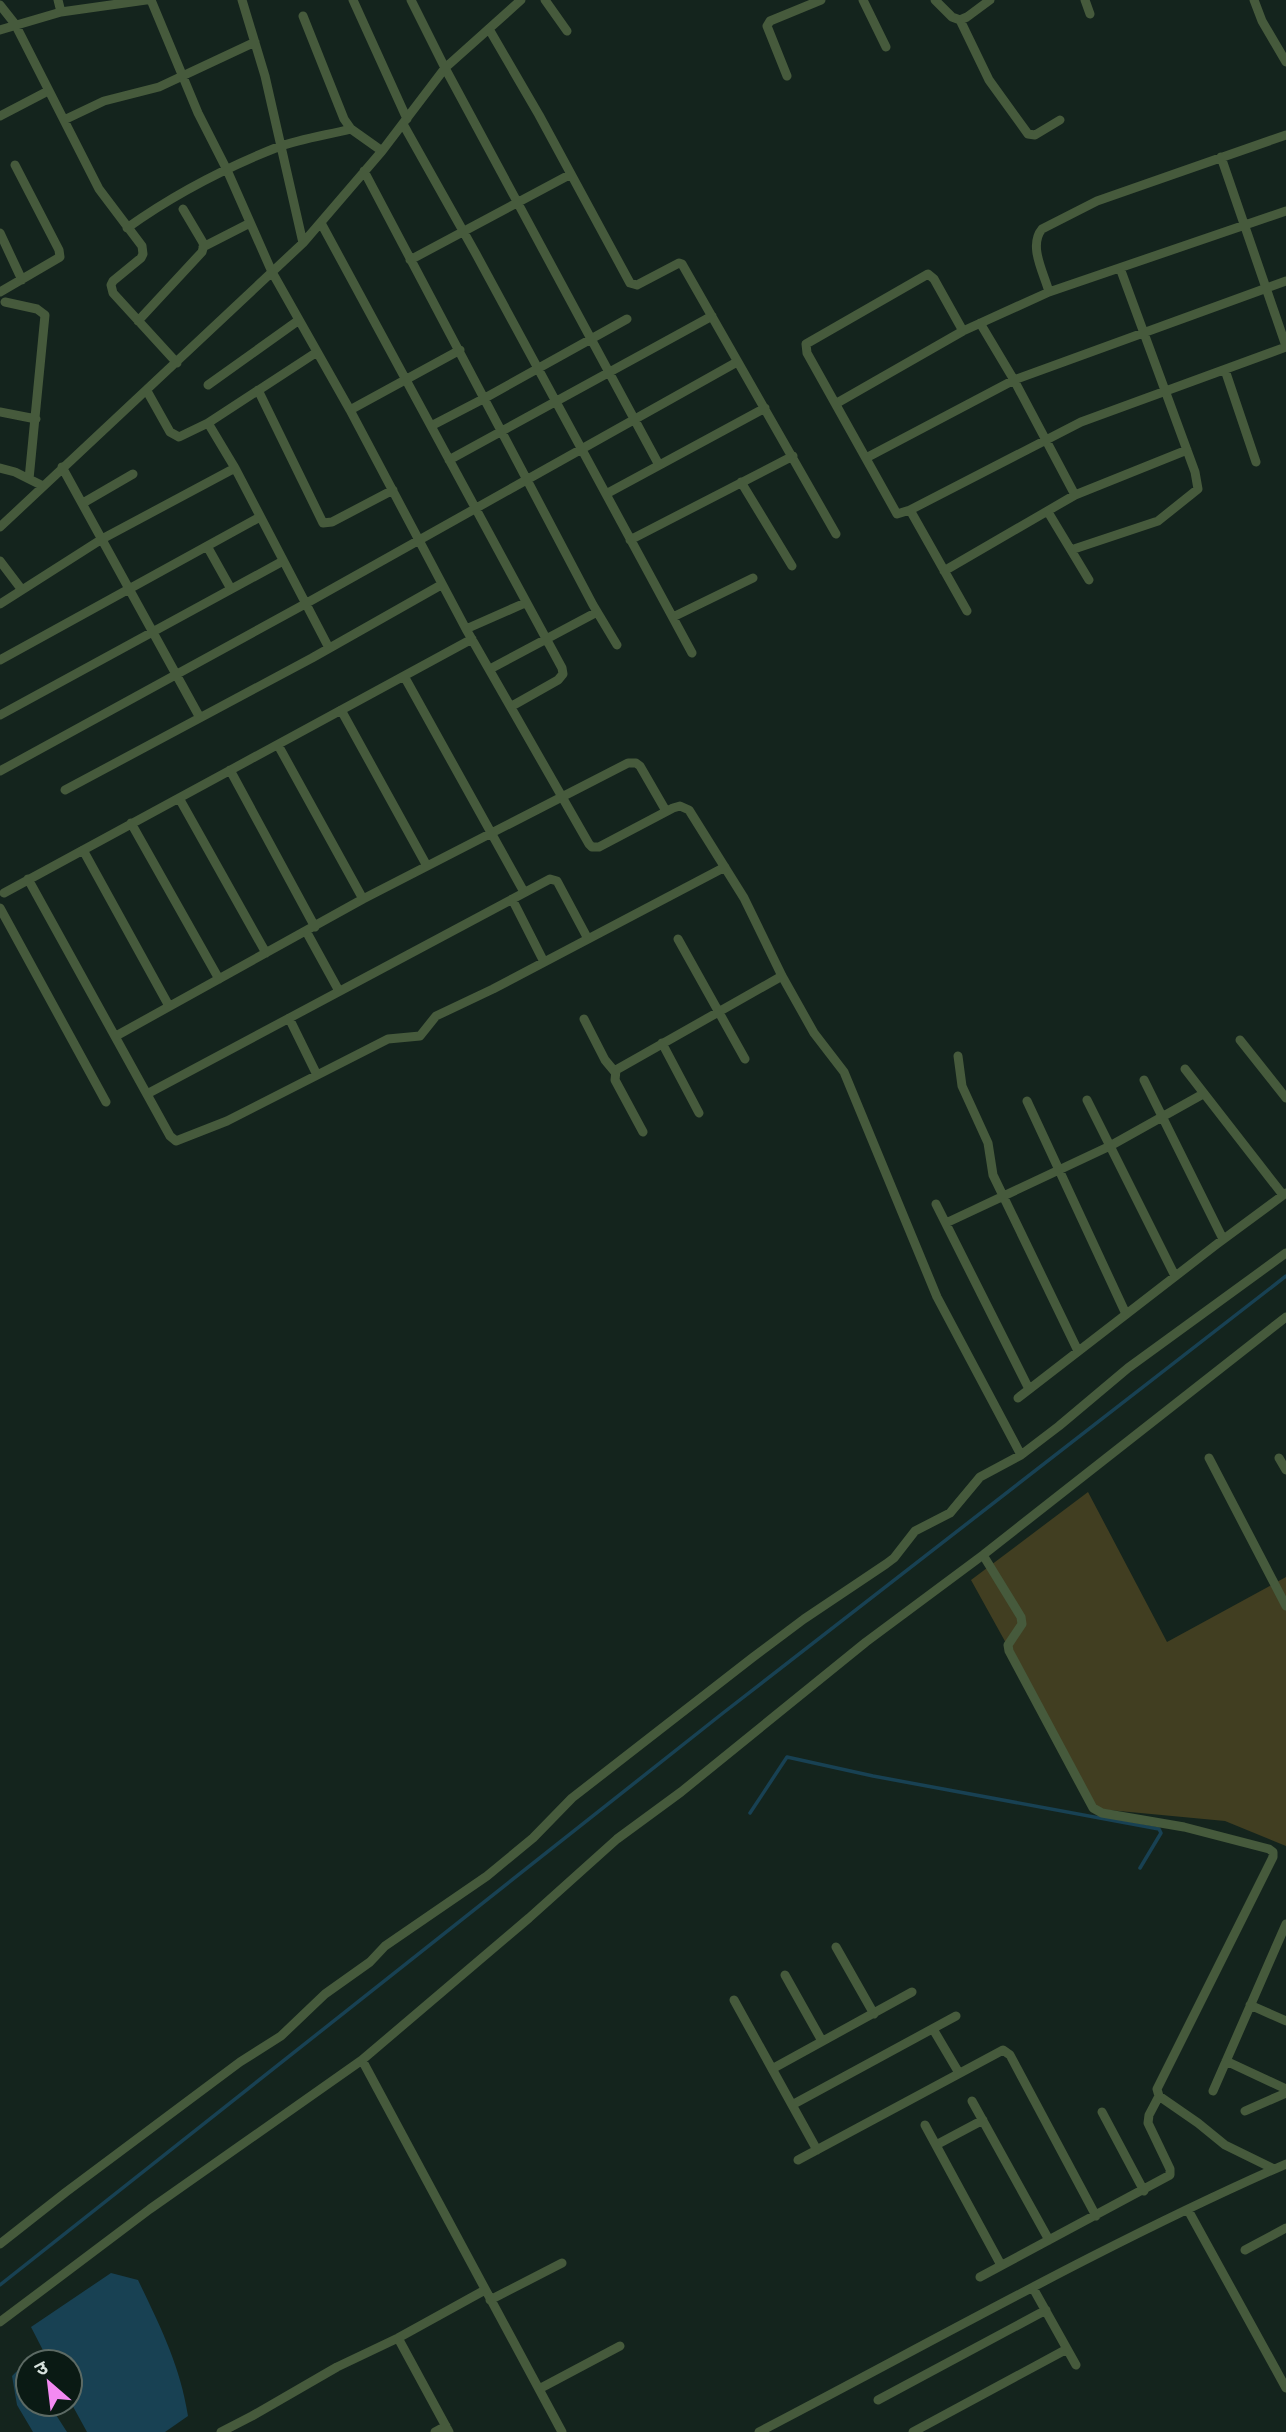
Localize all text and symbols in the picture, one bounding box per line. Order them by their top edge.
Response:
north arrow [14,2348,84,2418]
text: उ [30,2354,52,2381]

